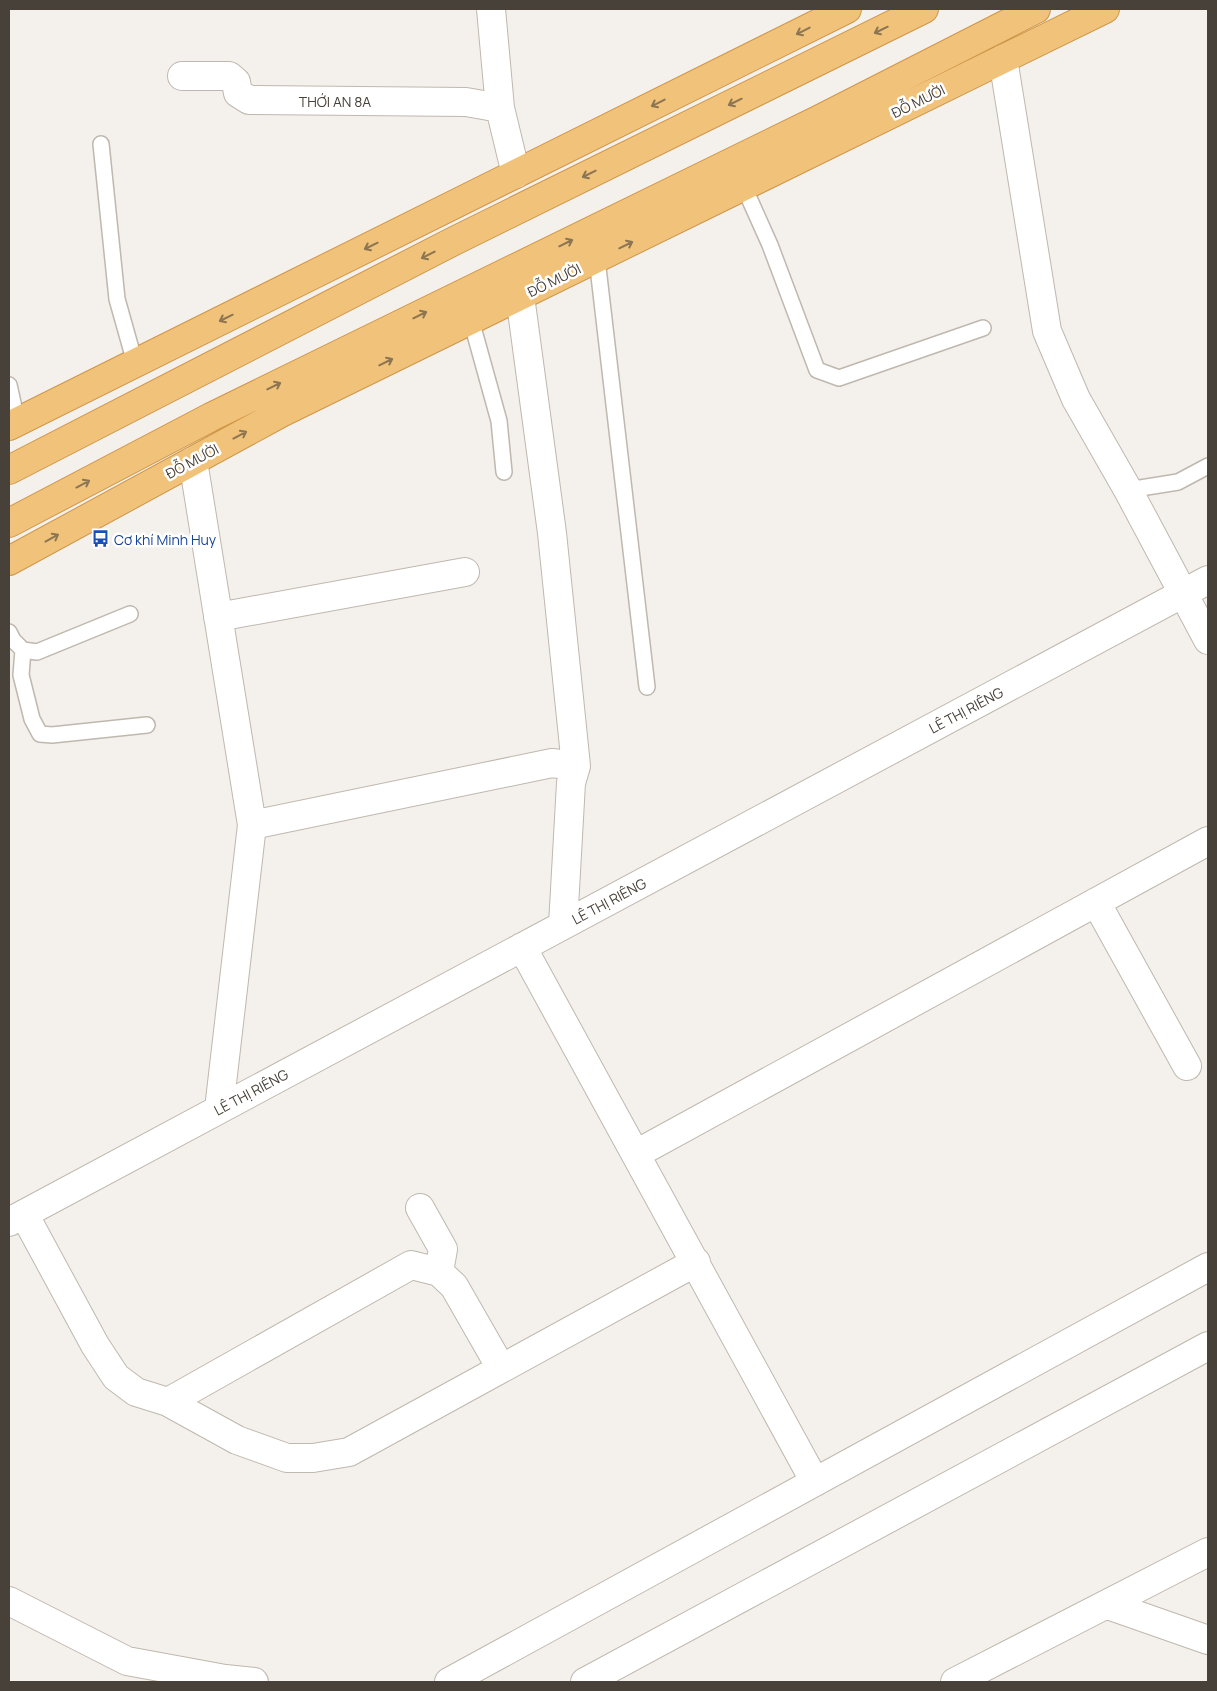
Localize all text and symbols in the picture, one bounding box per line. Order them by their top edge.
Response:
one-way arrow [873,25,888,35]
one-way arrow [796,26,811,36]
street label: ĐỖ MƯỜI [888,79,948,122]
street label: THỚI AN 8A [299,92,371,111]
one-way arrow [728,98,743,107]
one-way arrow [651,99,666,108]
one-way arrow [582,170,597,179]
one-way arrow [558,238,573,248]
one-way arrow [618,240,633,249]
one-way arrow [364,242,379,251]
one-way arrow [421,251,436,260]
street label: ĐỖ MƯỜI [524,258,584,301]
one-way arrow [412,310,427,319]
one-way arrow [219,314,234,323]
one-way arrow [378,357,393,367]
one-way arrow [266,381,281,390]
one-way arrow [233,430,248,440]
street label: ĐỖ MƯỜI [162,438,222,483]
one-way arrow [75,479,90,488]
bus stop icon: Cơ khí Minh Huy [90,529,110,549]
place label: Cơ khí Minh Huy [114,530,217,549]
one-way arrow [44,533,59,543]
street label: LÊ THỊ RIÊNG [926,682,1007,738]
street label: LÊ THỊ RIÊNG [569,873,650,929]
street label: LÊ THỊ RIÊNG [211,1064,292,1120]

